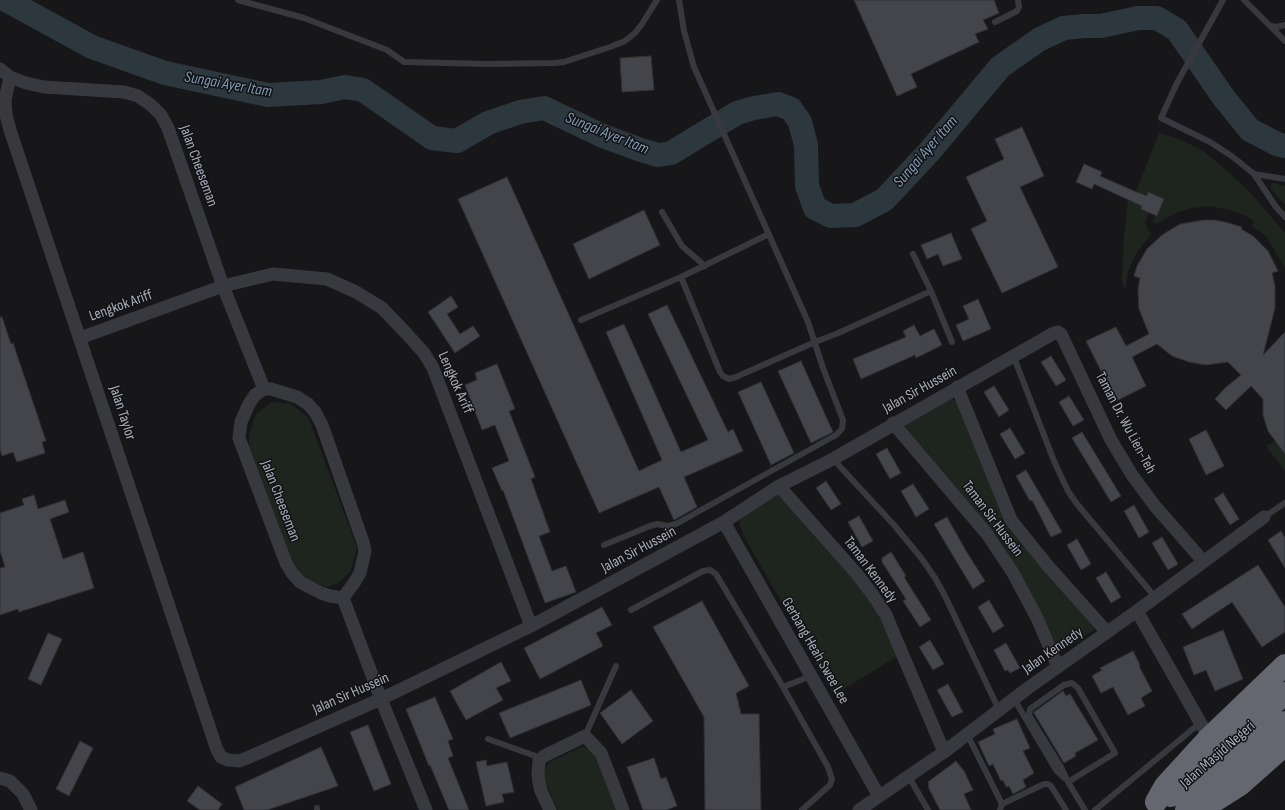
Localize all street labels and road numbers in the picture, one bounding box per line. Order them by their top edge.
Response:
street label: Jalan Cheeseman [175,123,221,209]
street label: Lengkok Ariff [87,286,155,326]
street label: Lengkok Ariff [433,349,477,417]
street label: Jalan Sir Hussein [880,362,960,418]
street label: Taman Dr. Wu Lien-Teh [1091,369,1159,477]
street label: Jalan Taylor [105,384,139,442]
street label: Jalan Cheeseman [256,458,304,544]
street label: Taman Sir Hussein [958,477,1026,561]
street label: Jalan Sir Hussein [599,523,679,577]
street label: Taman Kennedy [839,533,901,607]
street label: Gerbang Heah Swee Lee [777,595,853,707]
street label: Jalan Kennedy [1019,624,1087,678]
street label: Jalan Sir Hussein [310,669,392,719]
street label: Jalan Masjid Negeri [1177,718,1259,792]

